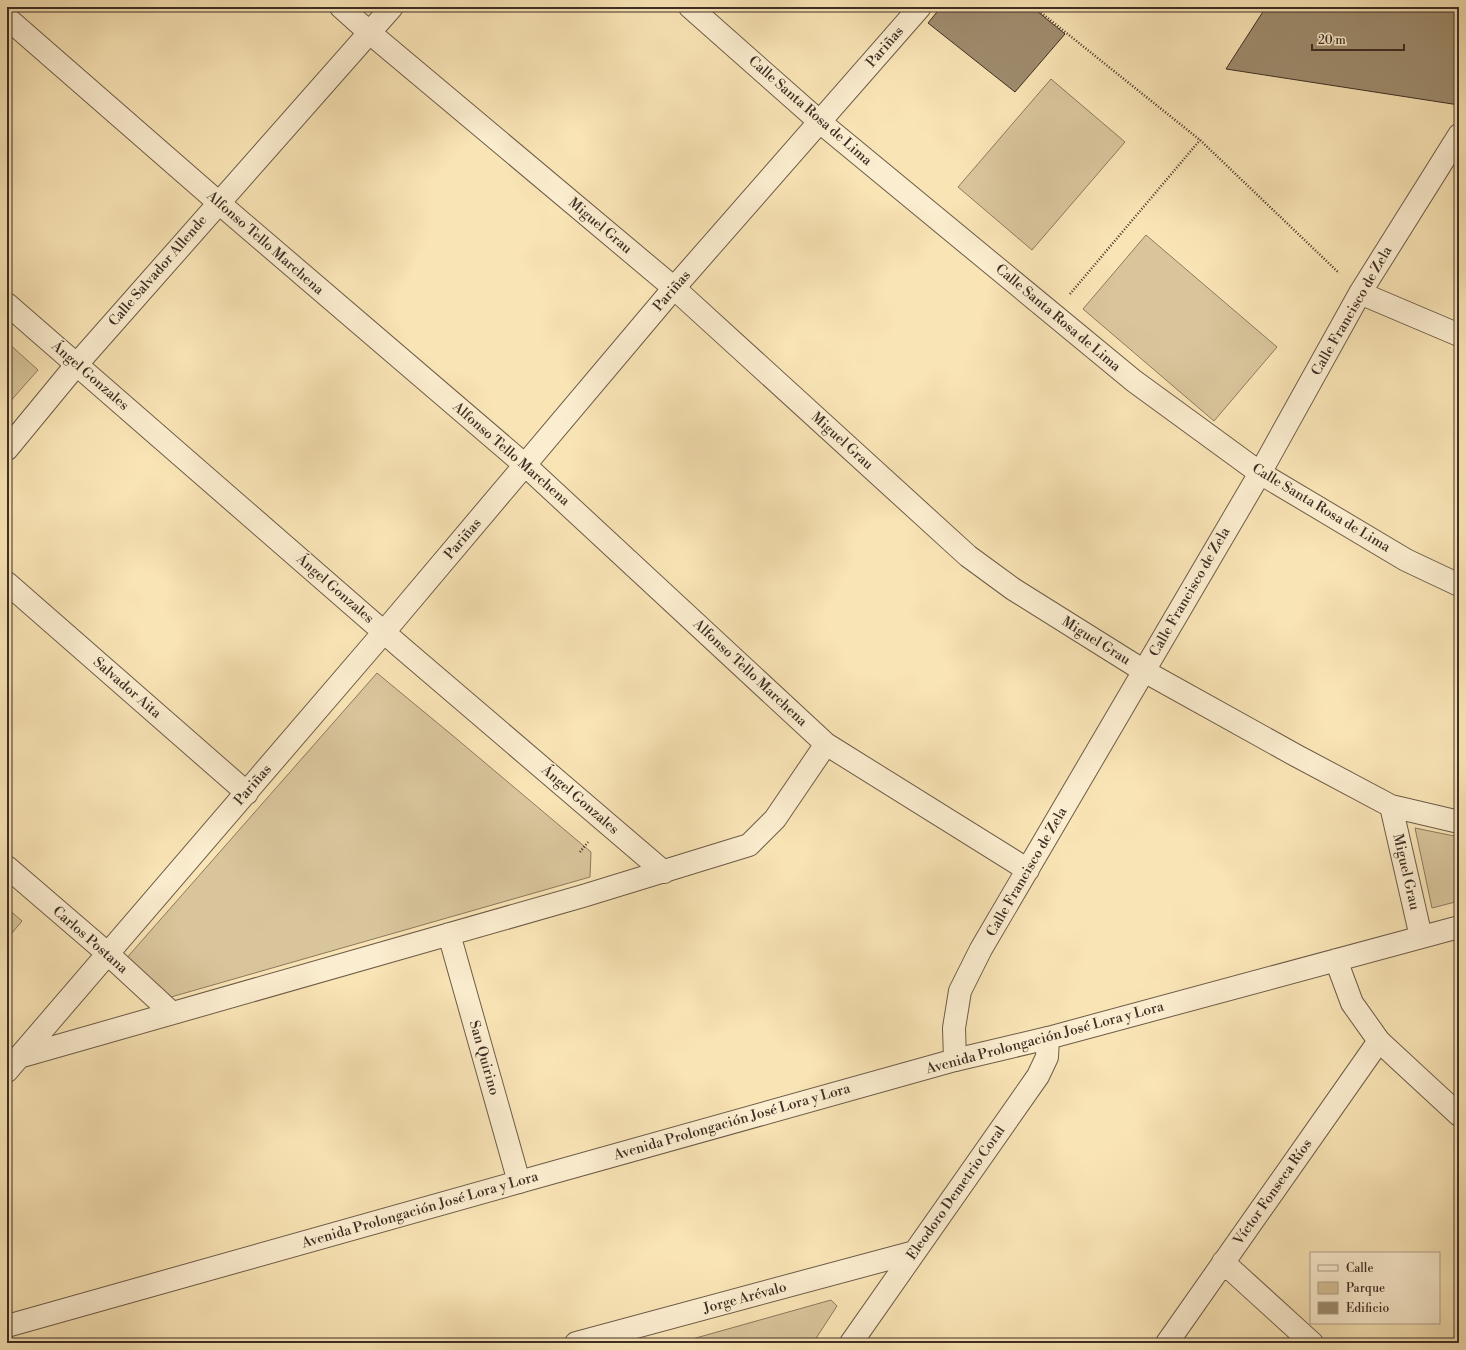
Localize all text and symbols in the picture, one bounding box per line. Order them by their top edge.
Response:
street label: Pariñas [862,23,908,71]
scale bar [1312,26,1404,52]
text: 20 m [1318,33,1346,48]
street label: Calle Santa Rosa de Lima [744,52,876,170]
street label: Alfonso Tello Marchena [202,187,328,299]
street label: Miguel Grau [564,194,636,258]
street label: Calle Salvador Allende [105,212,211,330]
street label: Calle Francisco de Zela [1308,242,1397,379]
street label: Calle Santa Rosa de Lima [992,260,1125,376]
street label: Pariñas [649,267,695,315]
street label: Ángel Gonzales [47,335,134,415]
street label: Alfonso Tello Marchena [448,398,574,510]
street label: Miguel Grau [807,408,877,474]
street label: Calle Santa Rosa de Lima [1249,460,1394,557]
street label: Pariñas [441,515,485,563]
street label: Calle Francisco de Zela [1146,523,1235,660]
street label: Ángel Gonzales [292,548,379,628]
street label: Miguel Grau [1058,613,1134,669]
street label: Alfonso Tello Marchena [688,615,811,731]
street label: Salvador Aita [89,654,165,723]
street label: Ángel Gonzales [537,759,624,839]
street label: Pariñas [230,761,276,809]
street label: Calle Francisco de Zela [983,803,1072,940]
street label: Miguel Grau [1388,832,1424,912]
street label: Carlos Postana [49,902,132,978]
street label: Avenida Prolongación José Lora y Lora [923,997,1167,1079]
street label: San Quirino [465,1018,503,1098]
street label: Avenida Prolongación José Lora y Lora [611,1079,853,1165]
street label: Eleodoro Demetrio Coral [903,1122,1009,1264]
street label: Víctor Fonseca Ríos [1229,1135,1316,1249]
street label: Avenida Prolongación José Lora y Lora [299,1167,541,1253]
legend [1310,1252,1440,1324]
text: Calle [1346,1261,1373,1276]
street label: Jorge Arévalo [700,1278,789,1318]
text: Parque [1346,1281,1385,1296]
text: Edificio [1346,1301,1389,1316]

